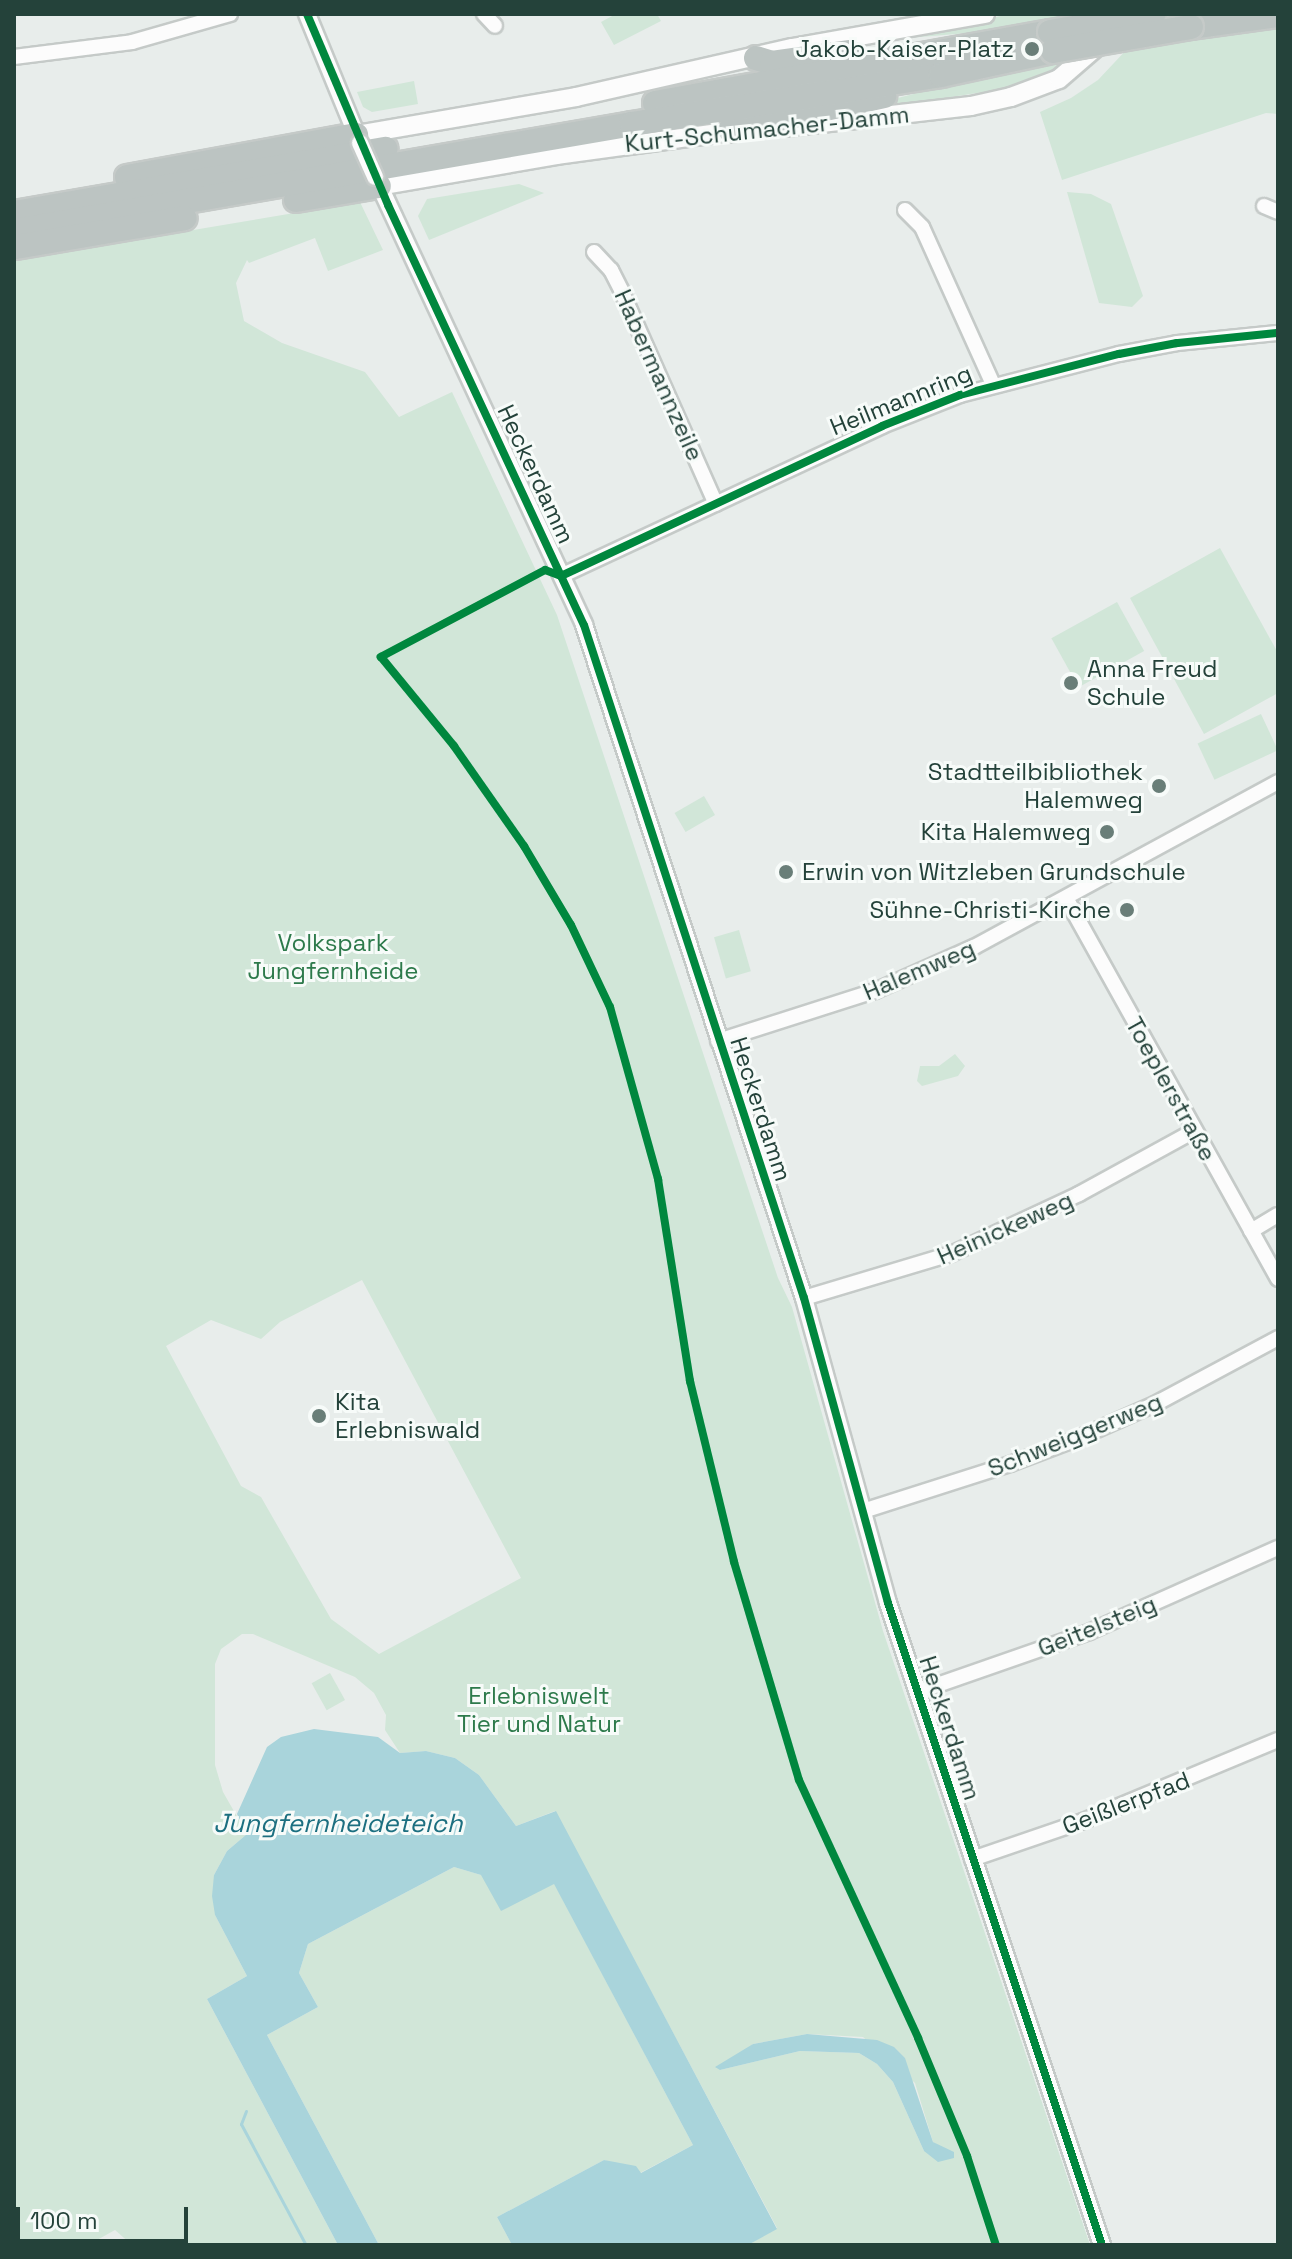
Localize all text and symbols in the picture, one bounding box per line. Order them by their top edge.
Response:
place label: Jakob-Kaiser-Platz [796,35,1014,63]
marker: Jakob-Kaiser-Platz [1021,38,1043,60]
street label: Kurt-Schumacher-Damm [623,100,911,158]
street label: Habermannzeile [608,285,710,465]
street label: Heilmannring [826,358,976,442]
street label: Heckerdamm [491,400,581,548]
place label: Anna Freud Schule [1087,655,1217,711]
marker: Anna Freud Schule [1062,674,1080,692]
place label: Stadtteilbibliothek Halemweg [928,758,1143,814]
marker: Stadtteilbibliothek Halemweg [1150,777,1168,795]
place label: Kita Halemweg [921,818,1091,846]
marker: Kita Halemweg [1098,823,1116,841]
place label: Erwin von Witzleben Grundschule [802,858,1186,886]
marker: Erwin von Witzleben Grundschule [777,863,795,881]
place label: Sühne-Christi-Kirche [869,896,1111,924]
marker: Sühne-Christi-Kirche [1118,901,1136,919]
park label: Volkspark Jungfernheide [248,929,418,985]
street label: Halemweg [859,934,979,1006]
street label: Toeplerstraße [1120,1012,1222,1166]
street label: Heckerdamm [724,1033,798,1185]
street label: Heinickeweg [933,1185,1077,1271]
street label: Schweiggerweg [984,1387,1166,1483]
place label: Kita Erlebniswald [335,1388,480,1444]
marker: Kita Erlebniswald [310,1407,328,1425]
street label: Geitelsteig [1034,1589,1160,1663]
street label: Heckerdamm [913,1652,987,1804]
park label: Erlebniswelt Tier und Natur [457,1682,621,1738]
street label: Geißlerpfad [1058,1765,1194,1841]
water label: Jungfernheideteich [213,1808,463,1840]
scale bar [20,2191,192,2241]
text: 100 m [30,2205,98,2236]

